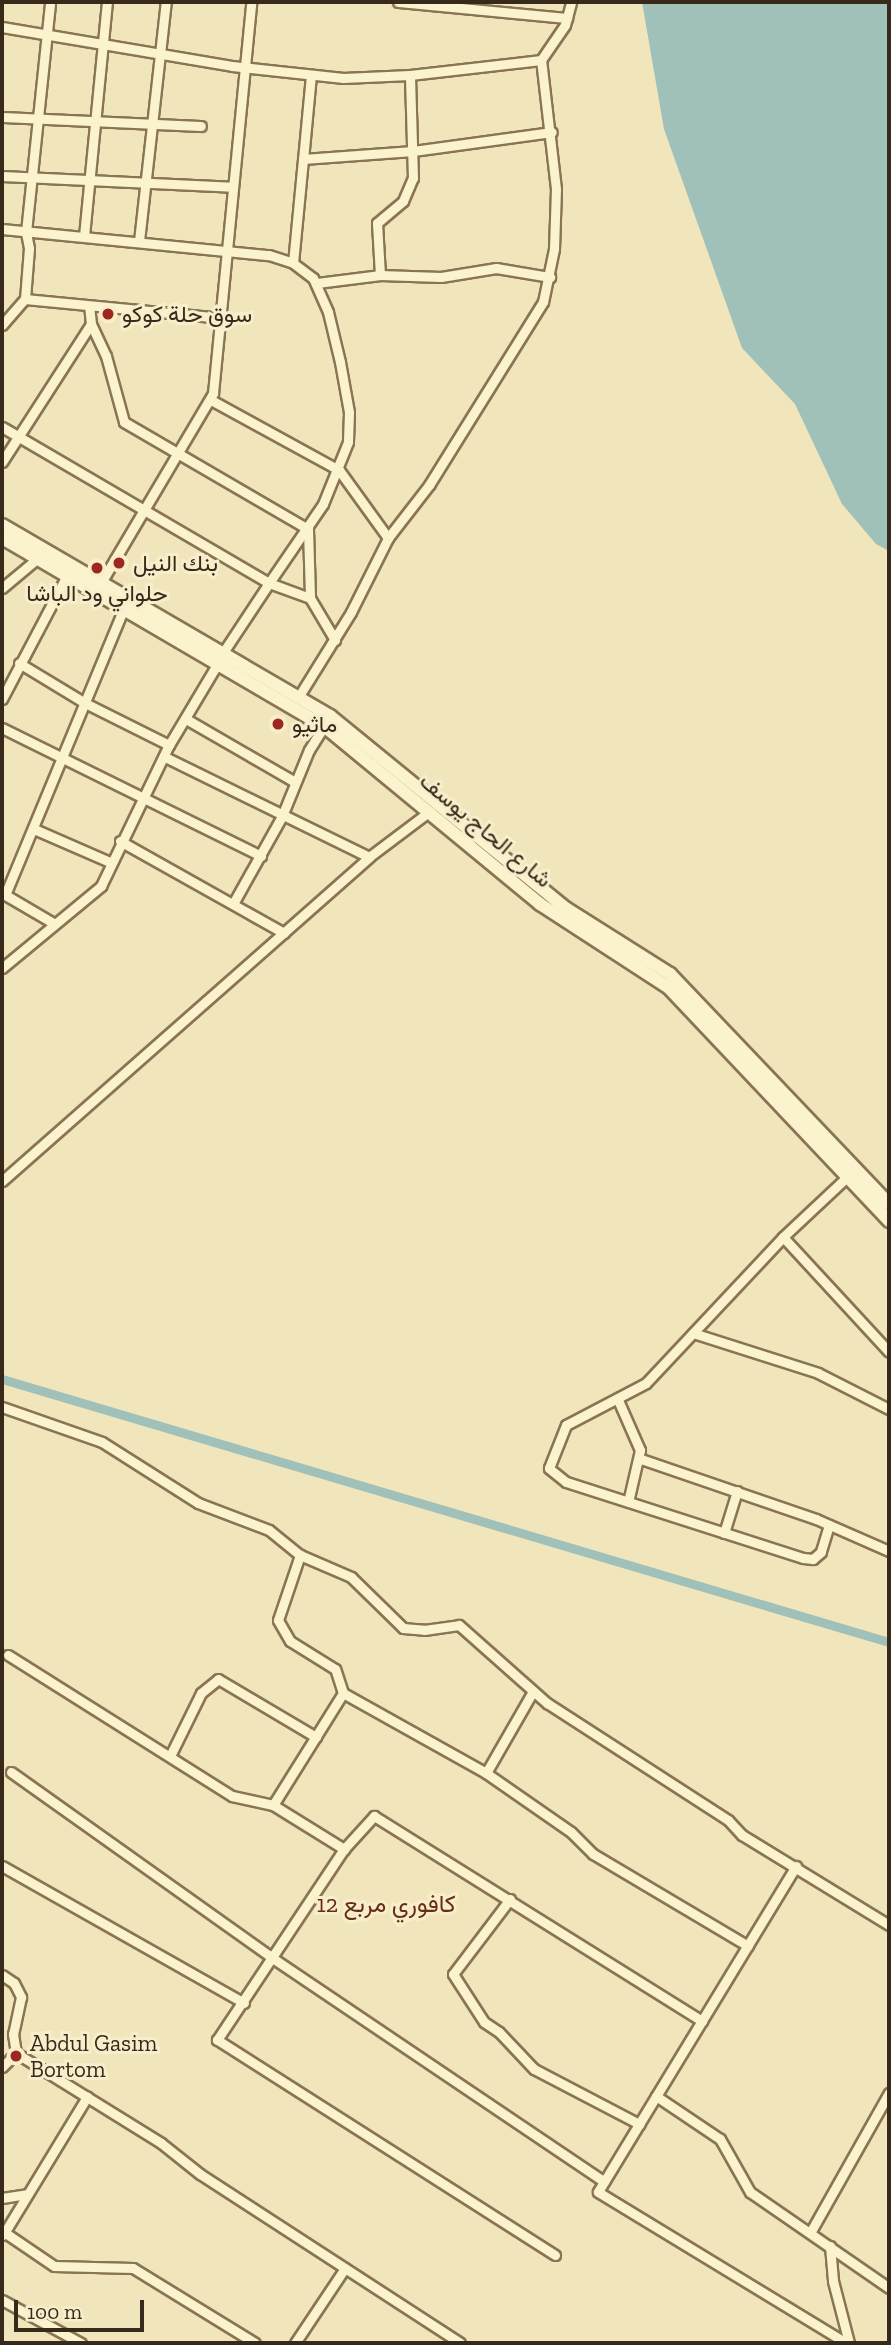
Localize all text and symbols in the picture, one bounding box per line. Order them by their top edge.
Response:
place label: سوق حلة كوكو [122,300,252,328]
marker: سوق حلة كوكو [100,306,116,322]
place label: بنك النيل [133,549,218,577]
marker: بنك النيل [111,555,127,571]
marker: حلواني ود الباشا [89,560,105,576]
place label: حلواني ود الباشا [26,579,168,607]
place label: ماثيو [292,710,337,738]
marker: ماثيو [270,716,286,732]
street label: شارع الحاج يوسف [414,767,558,893]
district label: كافوري مربع 12 [316,1890,456,1918]
place label: Abdul Gasim Bortom [30,2029,157,2083]
marker: Abdul Gasim Bortom [8,2048,24,2064]
scale bar [18,2286,147,2330]
text: 100 m [27,2299,82,2324]

